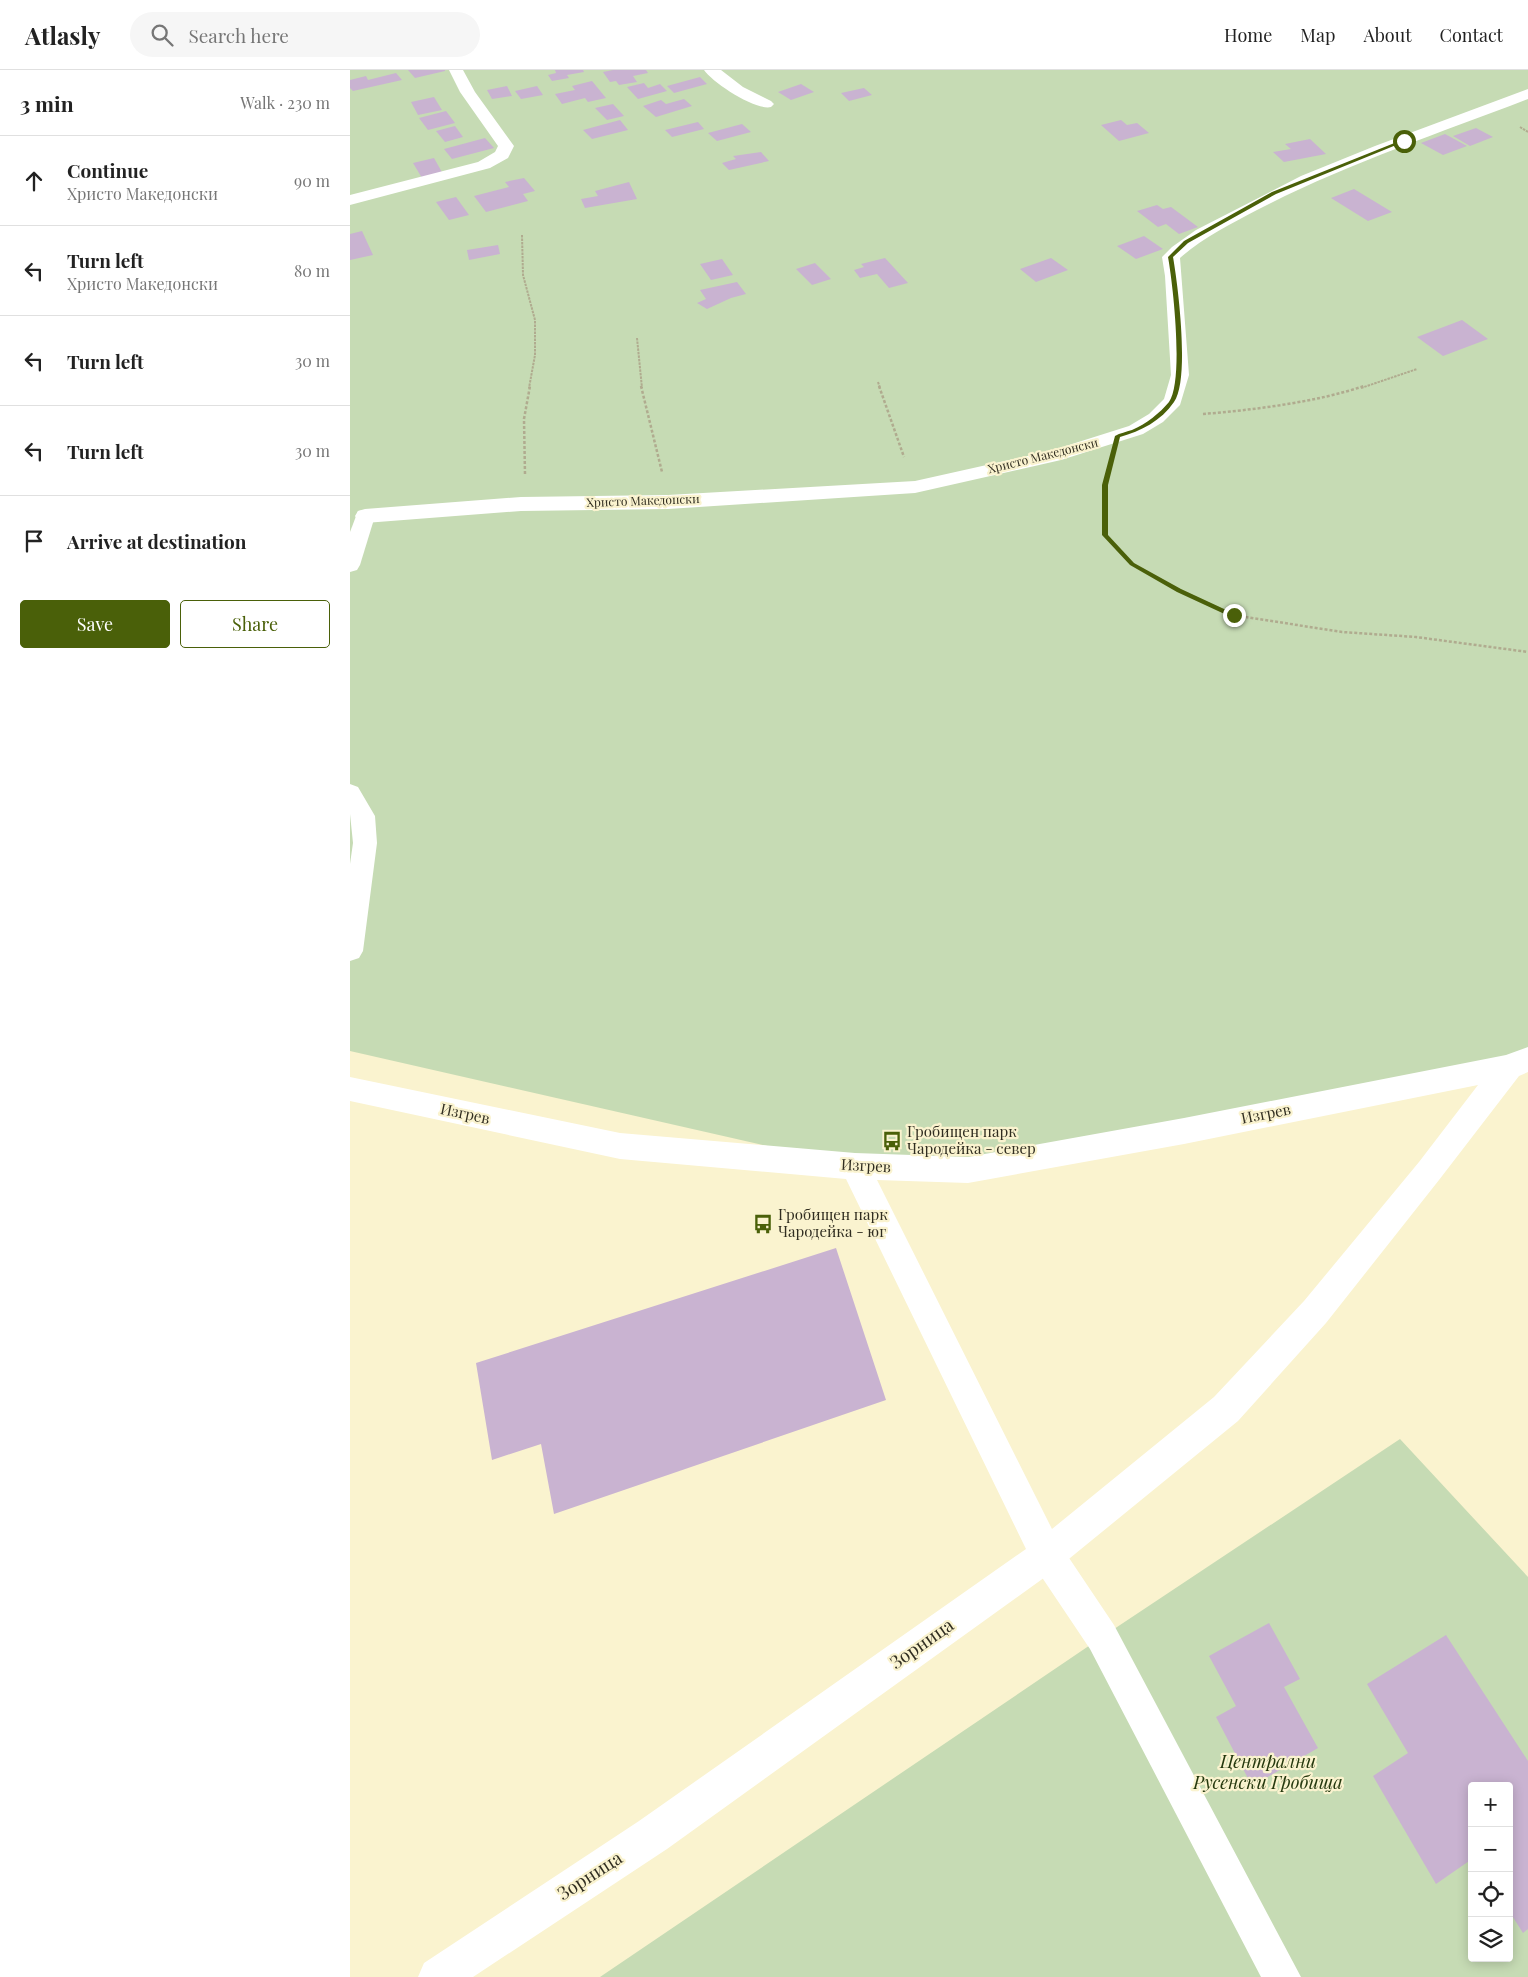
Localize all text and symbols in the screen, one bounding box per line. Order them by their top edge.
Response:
search box [130,12,480,57]
text: Atlasly [25,19,100,51]
icon: search [148,21,176,49]
text: Search here [188,22,289,48]
text: Home [1224,23,1272,47]
text: Map [1300,23,1335,47]
text: About [1363,23,1412,47]
text: Contact [1440,23,1503,47]
text: 3 min [20,89,74,117]
text: Walk · 230 m [240,92,330,113]
route start [1393,130,1416,153]
text: Continue [67,157,148,183]
icon: ahead [20,167,48,195]
text: 90 m [294,170,330,191]
text: Христо Македонски [67,183,218,204]
text: Turn left [67,247,144,273]
icon: left [20,257,48,285]
text: 80 m [294,260,330,281]
text: Христо Македонски [67,273,218,294]
icon: left [20,347,48,375]
text: Turn left [67,348,144,374]
text: 30 m [295,350,330,371]
street label: Христо Македонски [986,433,1100,476]
icon: left [20,437,48,465]
text: Turn left [67,438,144,464]
text: 30 m [295,440,330,461]
street label: Христо Македонски [586,490,700,510]
icon: arrive [20,527,48,555]
text: Arrive at destination [67,528,247,554]
button: Save [20,600,170,648]
button: Share [180,600,330,648]
route end [1223,604,1246,627]
street label: Изгрев [439,1098,492,1128]
street label: Изгрев [1239,1098,1292,1128]
place label: Гробищен парк Чародейка - север [907,1121,1036,1158]
bus stop icon: Гробищен парк Чародейка - север [881,1130,903,1152]
street label: Изгрев [840,1154,892,1176]
place label: Гробищен парк Чародейка - юг [778,1204,888,1241]
bus stop icon: Гробищен парк Чародейка - юг [752,1213,774,1235]
street label: Зорница [885,1613,958,1674]
park label: Централни Русенски Гробища [1192,1749,1343,1794]
map controls [1468,1782,1513,1962]
button: + [1468,1782,1513,1827]
button: − [1468,1827,1513,1872]
street label: Зорница [553,1845,626,1905]
button: locate [1468,1872,1513,1917]
button: layers [1468,1917,1513,1962]

